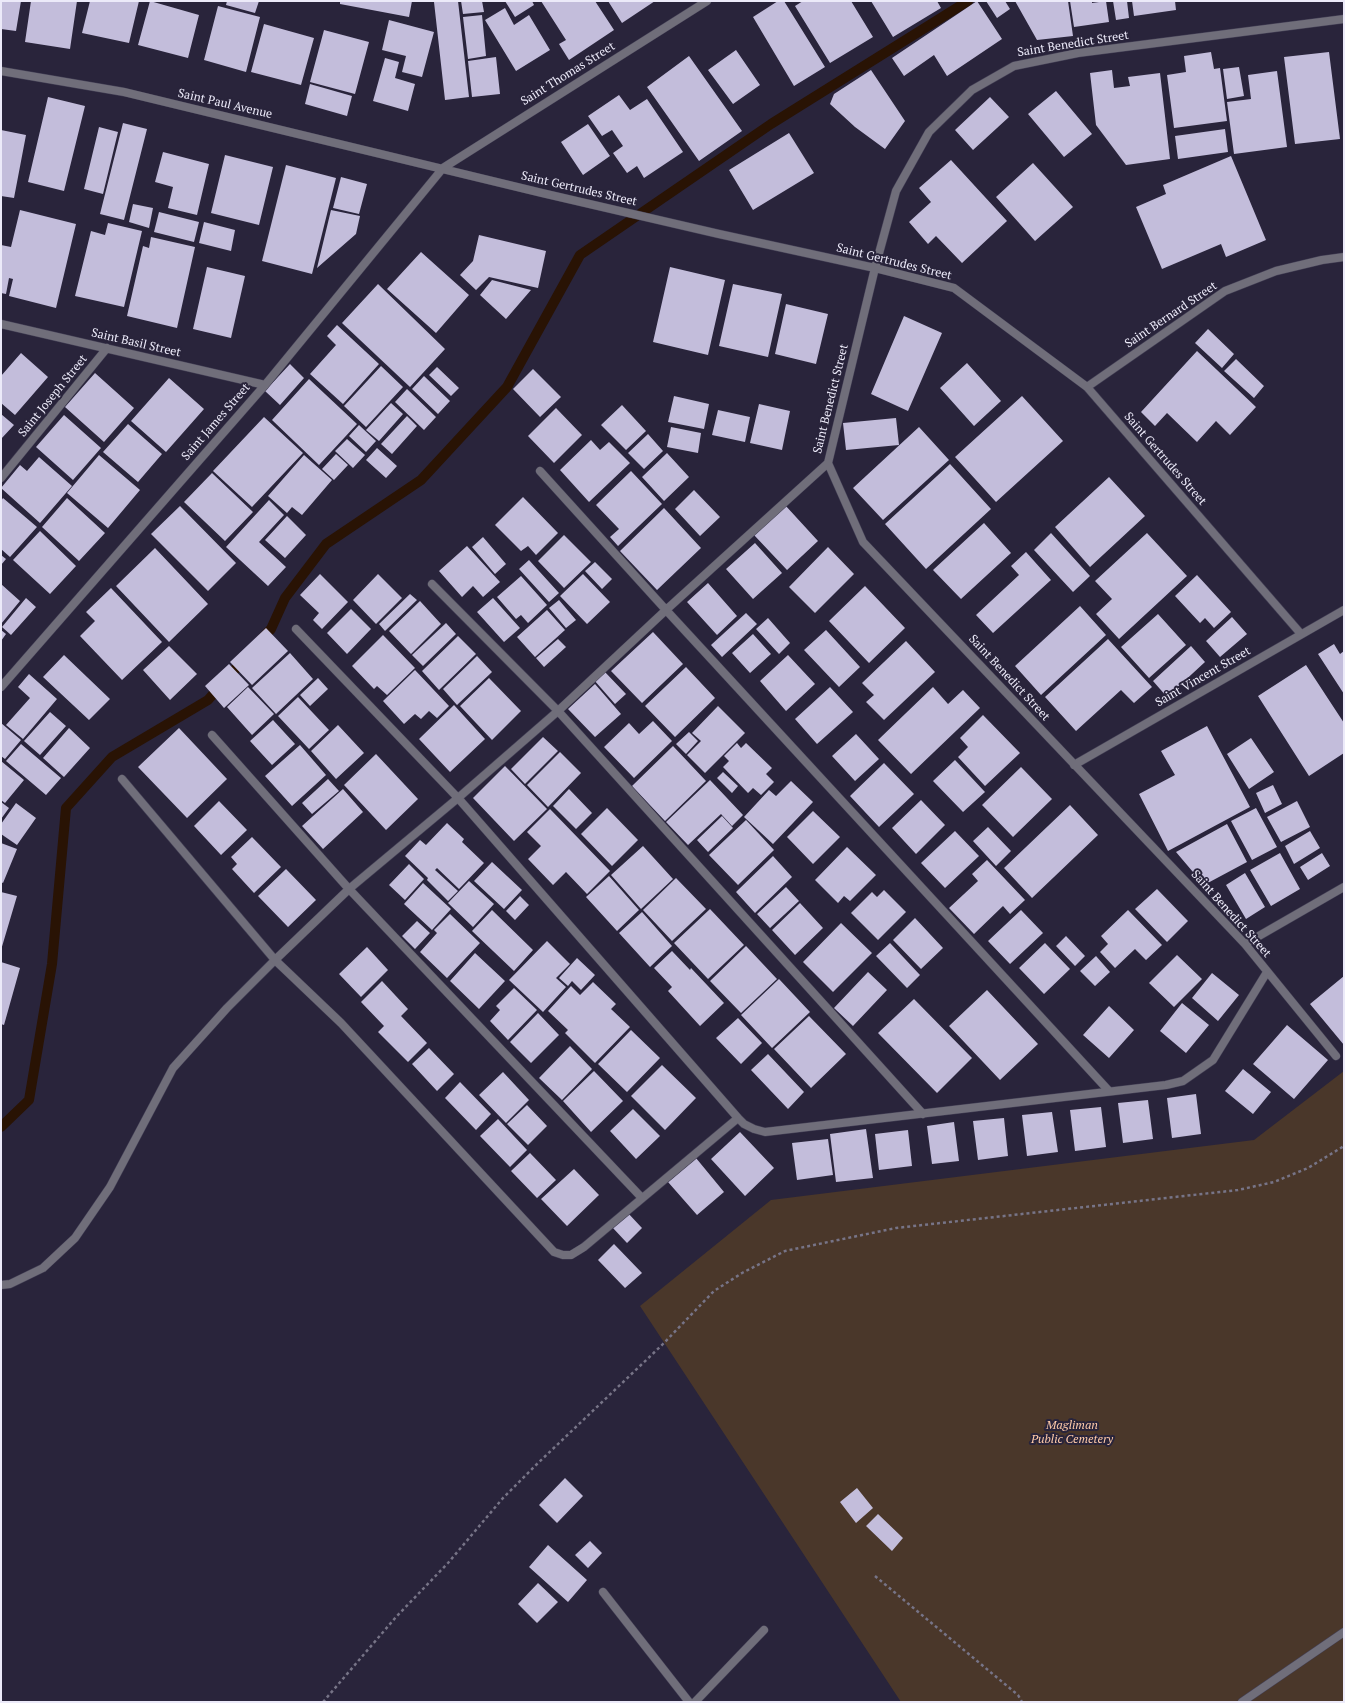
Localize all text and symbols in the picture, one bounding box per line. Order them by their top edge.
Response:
street label: Saint Benedict Street [1016,28,1130,60]
street label: Saint Thomas Street [518,39,618,109]
street label: Saint Paul Avenue [176,86,274,122]
street label: Saint Gertrudes Street [520,169,638,209]
street label: Saint Gertrudes Street [835,241,953,283]
street label: Saint Bernard Street [1122,279,1220,351]
street label: Saint Basil Street [90,326,182,360]
street label: Saint Benedict Street [810,343,852,455]
street label: Saint Joseph Street [16,352,90,440]
street label: Saint James Street [179,381,253,463]
street label: Saint Gertrudes Street [1121,410,1209,508]
street label: Saint Benedict Street [965,632,1053,724]
street label: Saint Vincent Street [1153,644,1253,710]
street label: Saint Benedict Street [1188,867,1274,961]
park label: Magliman Public Cemetery [1031,1419,1113,1447]

